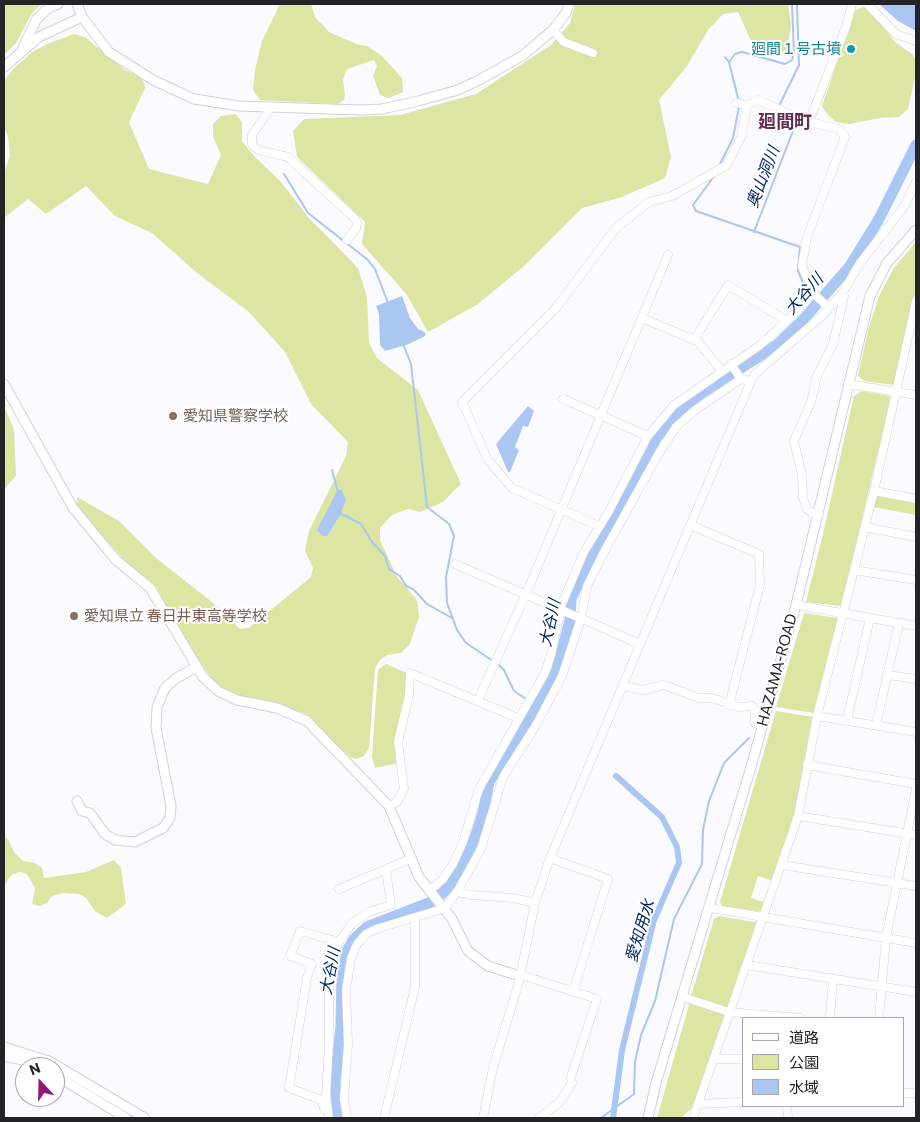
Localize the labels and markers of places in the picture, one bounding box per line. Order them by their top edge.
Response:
place label: 廻間１号古墳 [751,40,841,58]
marker: 廻間１号古墳 [845,43,857,55]
place label: 愛知県警察学校 [183,407,288,425]
marker: 愛知県警察学校 [167,410,179,422]
place label: 愛知県立 春日井東高等学校 [84,607,267,625]
marker: 愛知県立 春日井東高等学校 [68,610,80,622]

